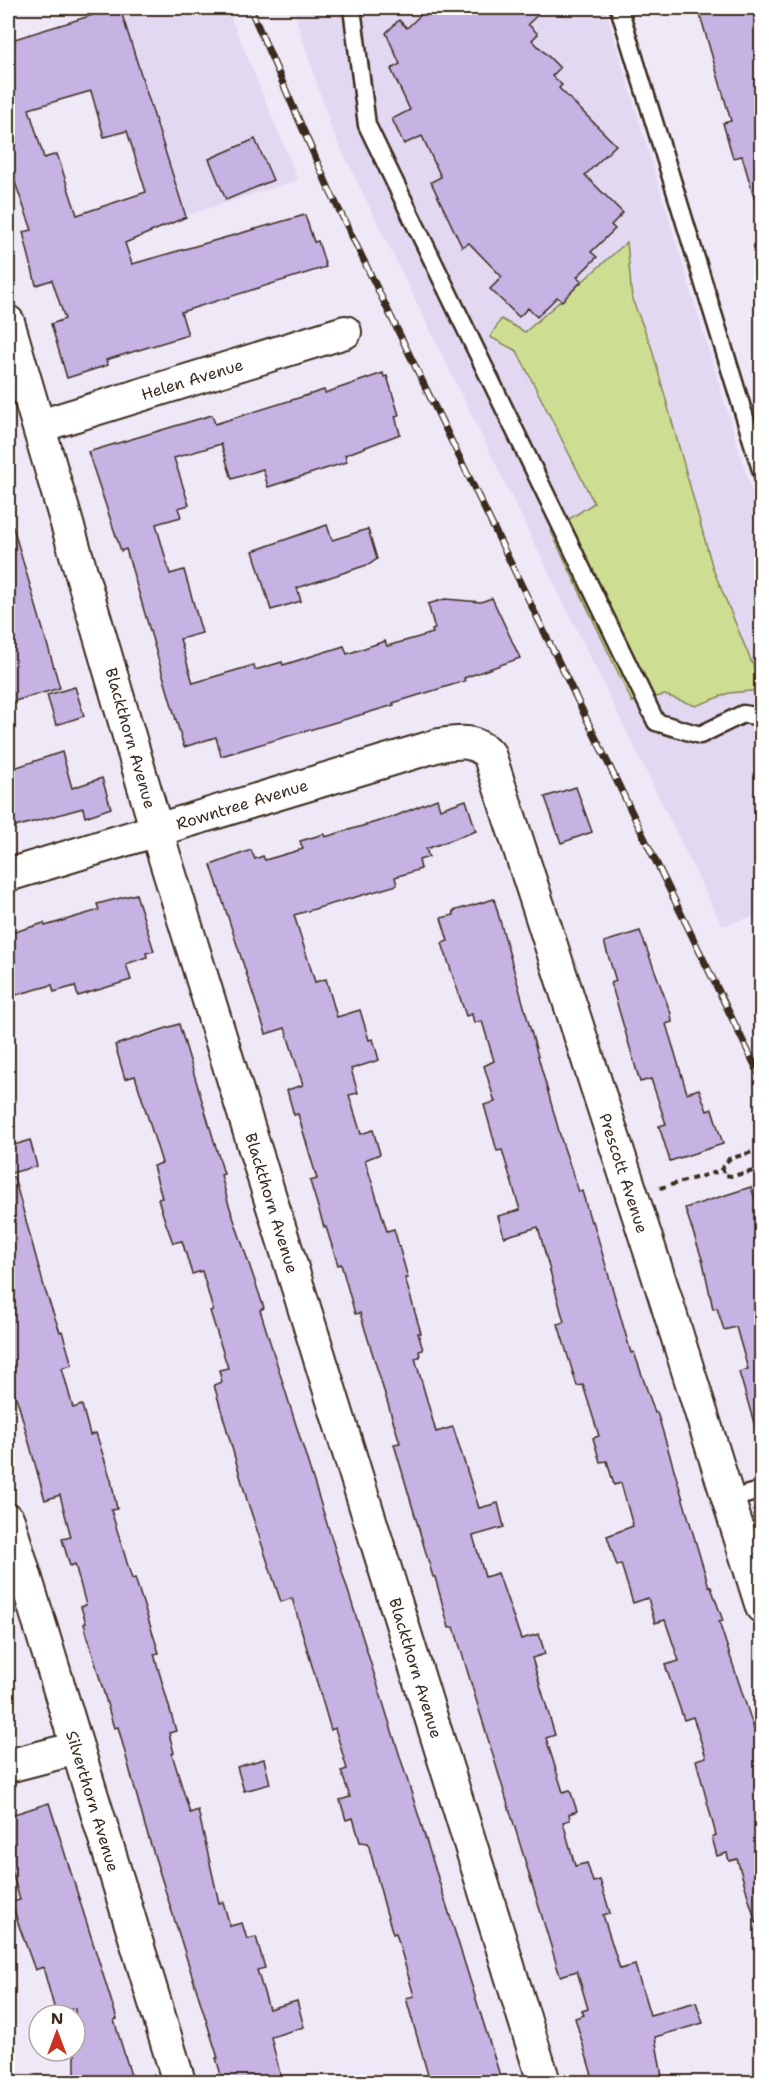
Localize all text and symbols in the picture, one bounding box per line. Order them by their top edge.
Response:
street label: Helen Avenue [139,354,246,405]
street label: Blackthorn Avenue [100,665,161,811]
street label: Rowntree Avenue [174,774,311,835]
street label: Prescott Avenue [594,1110,653,1236]
street label: Blackthorn Avenue [240,1130,303,1276]
street label: Blackthorn Avenue [384,1595,447,1741]
street label: Silverthorn Avenue [61,1728,124,1874]
north arrow [27,2003,87,2063]
text: N [51,2008,63,2029]

